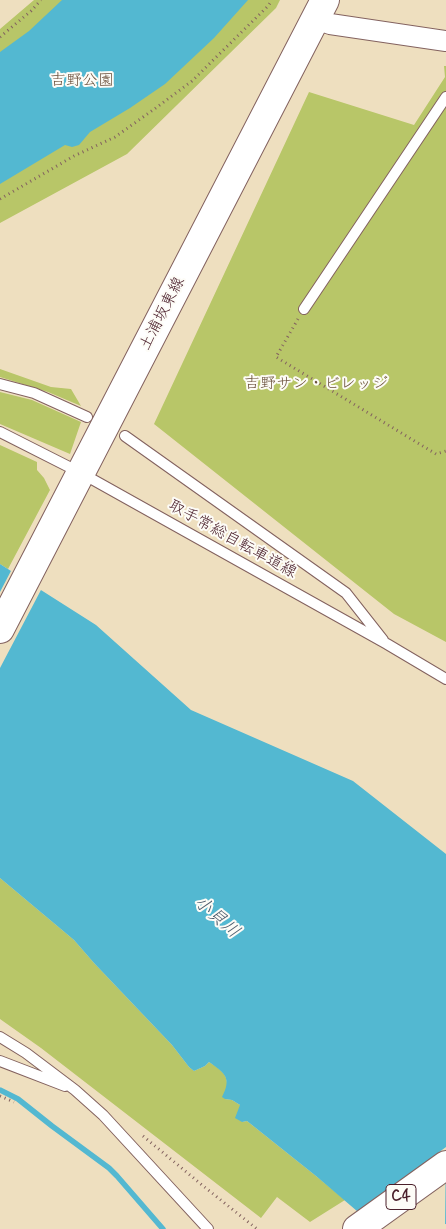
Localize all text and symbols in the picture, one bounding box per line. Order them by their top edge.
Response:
park label: 吉野公園 [50,72,114,92]
street label: 土浦坂東線 [136,274,190,354]
park label: 吉野サン・ビレッジ [244,375,388,395]
street label: 取手常総自転車道線 [164,497,300,583]
water label: 小貝川 [189,892,243,944]
road number: C4 [386,1184,416,1210]

